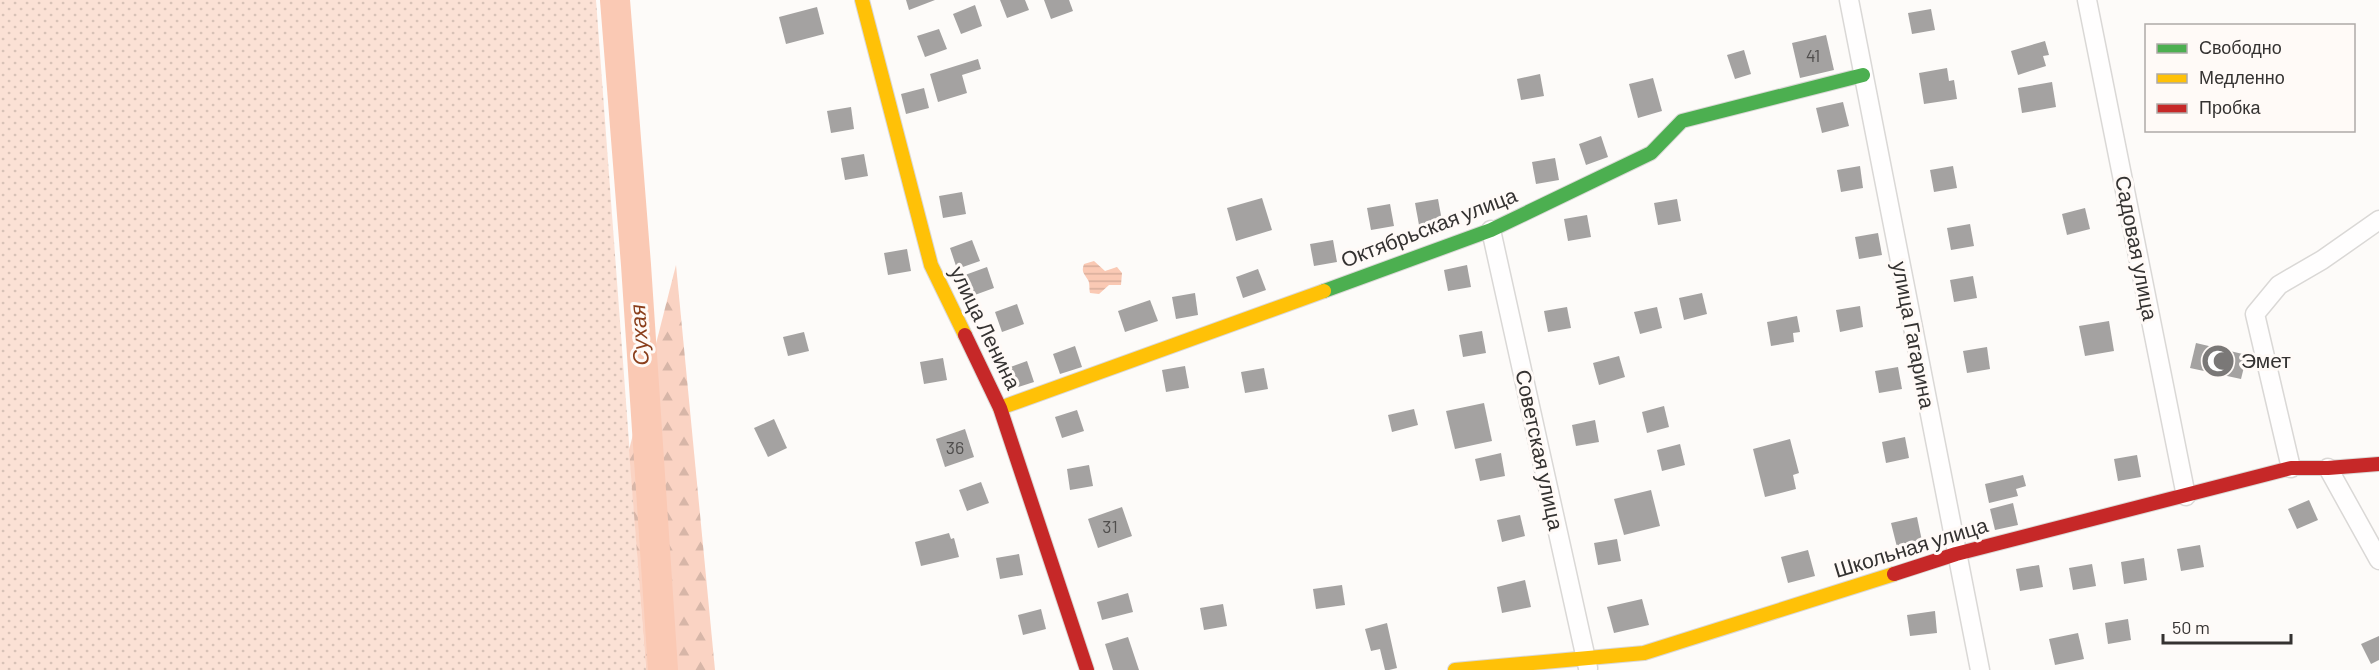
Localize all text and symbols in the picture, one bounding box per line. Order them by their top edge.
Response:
legend [2145,24,2355,132]
text: Свободно [2199,36,2282,58]
house number: 41 [1806,44,1820,66]
text: Медленно [2199,66,2285,88]
text: Пробка [2199,96,2262,118]
street label: Садовая улица [2111,173,2164,323]
street label: Октябрьская улица [1337,181,1520,272]
street label: улица Гагарина [1888,259,1941,411]
street label: улица Ленина [946,262,1027,393]
water label: Сухая [623,303,654,367]
mosque icon: Эмет [2200,343,2236,379]
place label: Эмет [2241,347,2291,372]
street label: Советская улица [1511,367,1570,532]
house number: 36 [946,436,964,458]
street label: Школьная улица [1831,511,1991,582]
house number: 31 [1102,515,1118,537]
scale bar [2163,607,2290,645]
text: 50 m [2172,616,2210,638]

